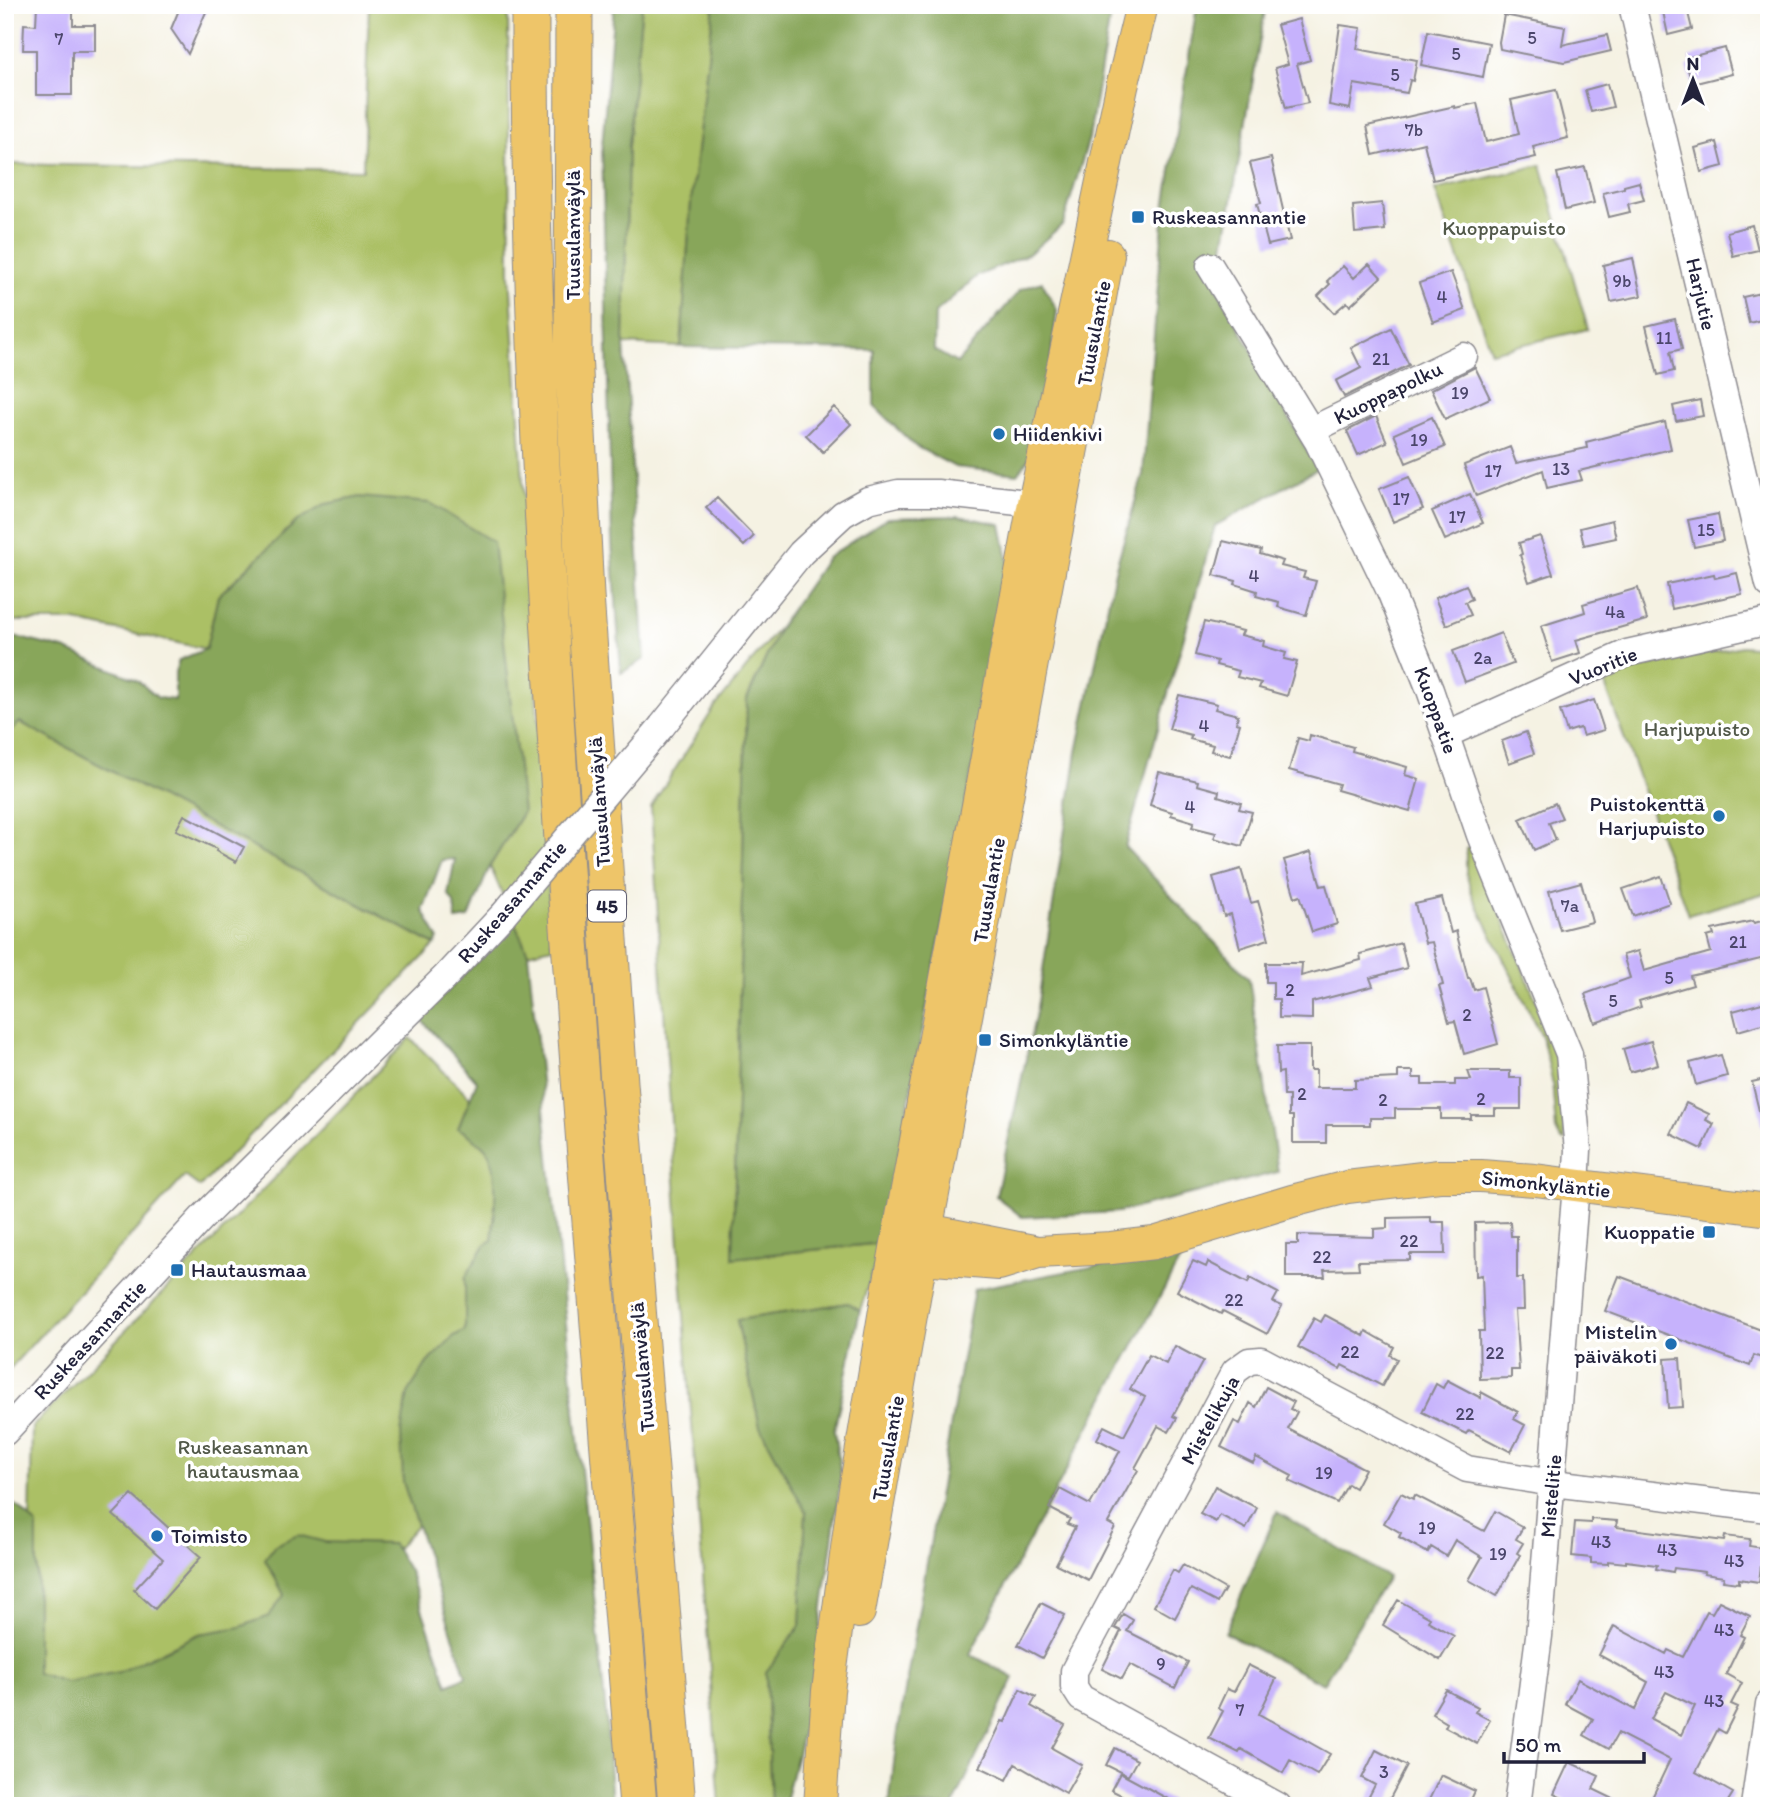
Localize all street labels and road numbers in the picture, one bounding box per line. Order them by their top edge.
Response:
street label: Tuusulanväylä [560,170,585,300]
street label: Harjutie [1681,255,1722,333]
street label: Tuusulantie [1071,278,1116,388]
street label: Kuoppapolku [1329,356,1446,430]
street label: Vuoritie [1565,641,1641,691]
street label: Kuoppatie [1409,663,1464,757]
street label: Tuusulanväylä [581,736,616,868]
street label: Ruskeasannantie [452,835,572,968]
street label: Tuusulantie [967,835,1010,945]
road number: 45 [588,890,626,922]
street label: Simonkyläntie [1480,1164,1612,1203]
street label: Ruskeasannantie [28,1275,151,1405]
street label: Tuusulanväylä [623,1301,660,1433]
street label: Mistelikuja [1175,1371,1244,1469]
street label: Tuusulantie [866,1393,909,1503]
street label: Mistelitie [1534,1453,1567,1539]

